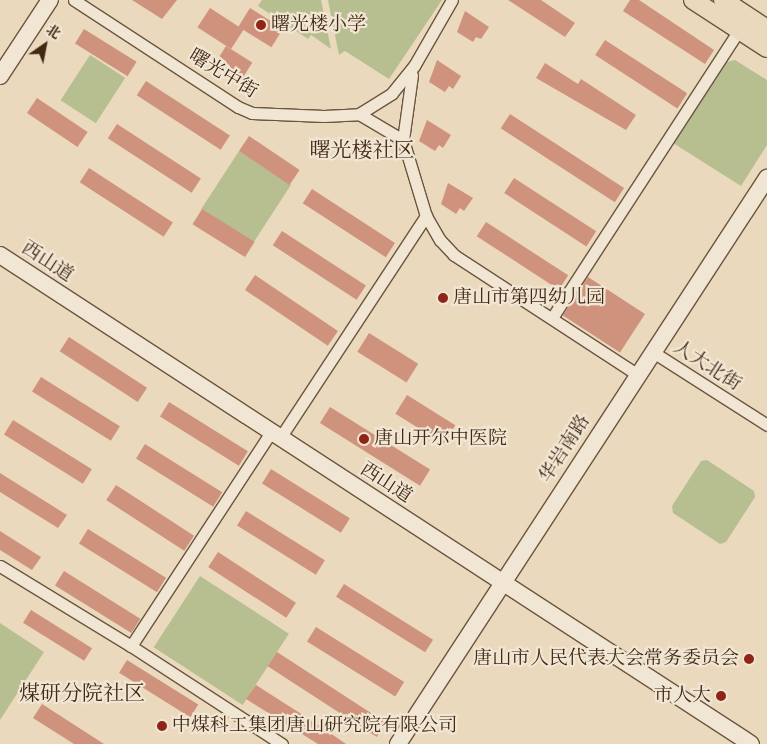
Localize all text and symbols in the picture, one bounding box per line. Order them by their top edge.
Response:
place label: 曙光楼小学 [271,14,366,36]
marker: 曙光楼小学 [255,19,267,31]
north arrow [20,20,70,70]
text: 北 [43,21,64,43]
street label: 曙光中街 [185,45,261,103]
district label: 曙光楼社区 [310,137,414,163]
street label: 西山道 [17,237,77,287]
place label: 唐山市第四幼儿园 [453,287,605,309]
marker: 唐山市第四幼儿园 [437,292,449,304]
street label: 人大北街 [669,336,745,396]
street label: 华岩南路 [535,411,595,487]
place label: 唐山开尔中医院 [374,428,507,450]
marker: 唐山开尔中医院 [358,433,370,445]
street label: 西山道 [356,458,416,508]
place label: 唐山市人民代表大会常务委员会 [473,648,739,670]
marker: 唐山市人民代表大会常务委员会 [743,653,755,665]
district label: 煤研分院社区 [19,680,145,706]
place label: 市人大 [654,685,711,707]
marker: 市人大 [715,690,727,702]
place label: 中煤科工集团唐山研究院有限公司 [172,715,457,737]
marker: 中煤科工集团唐山研究院有限公司 [156,720,168,732]

